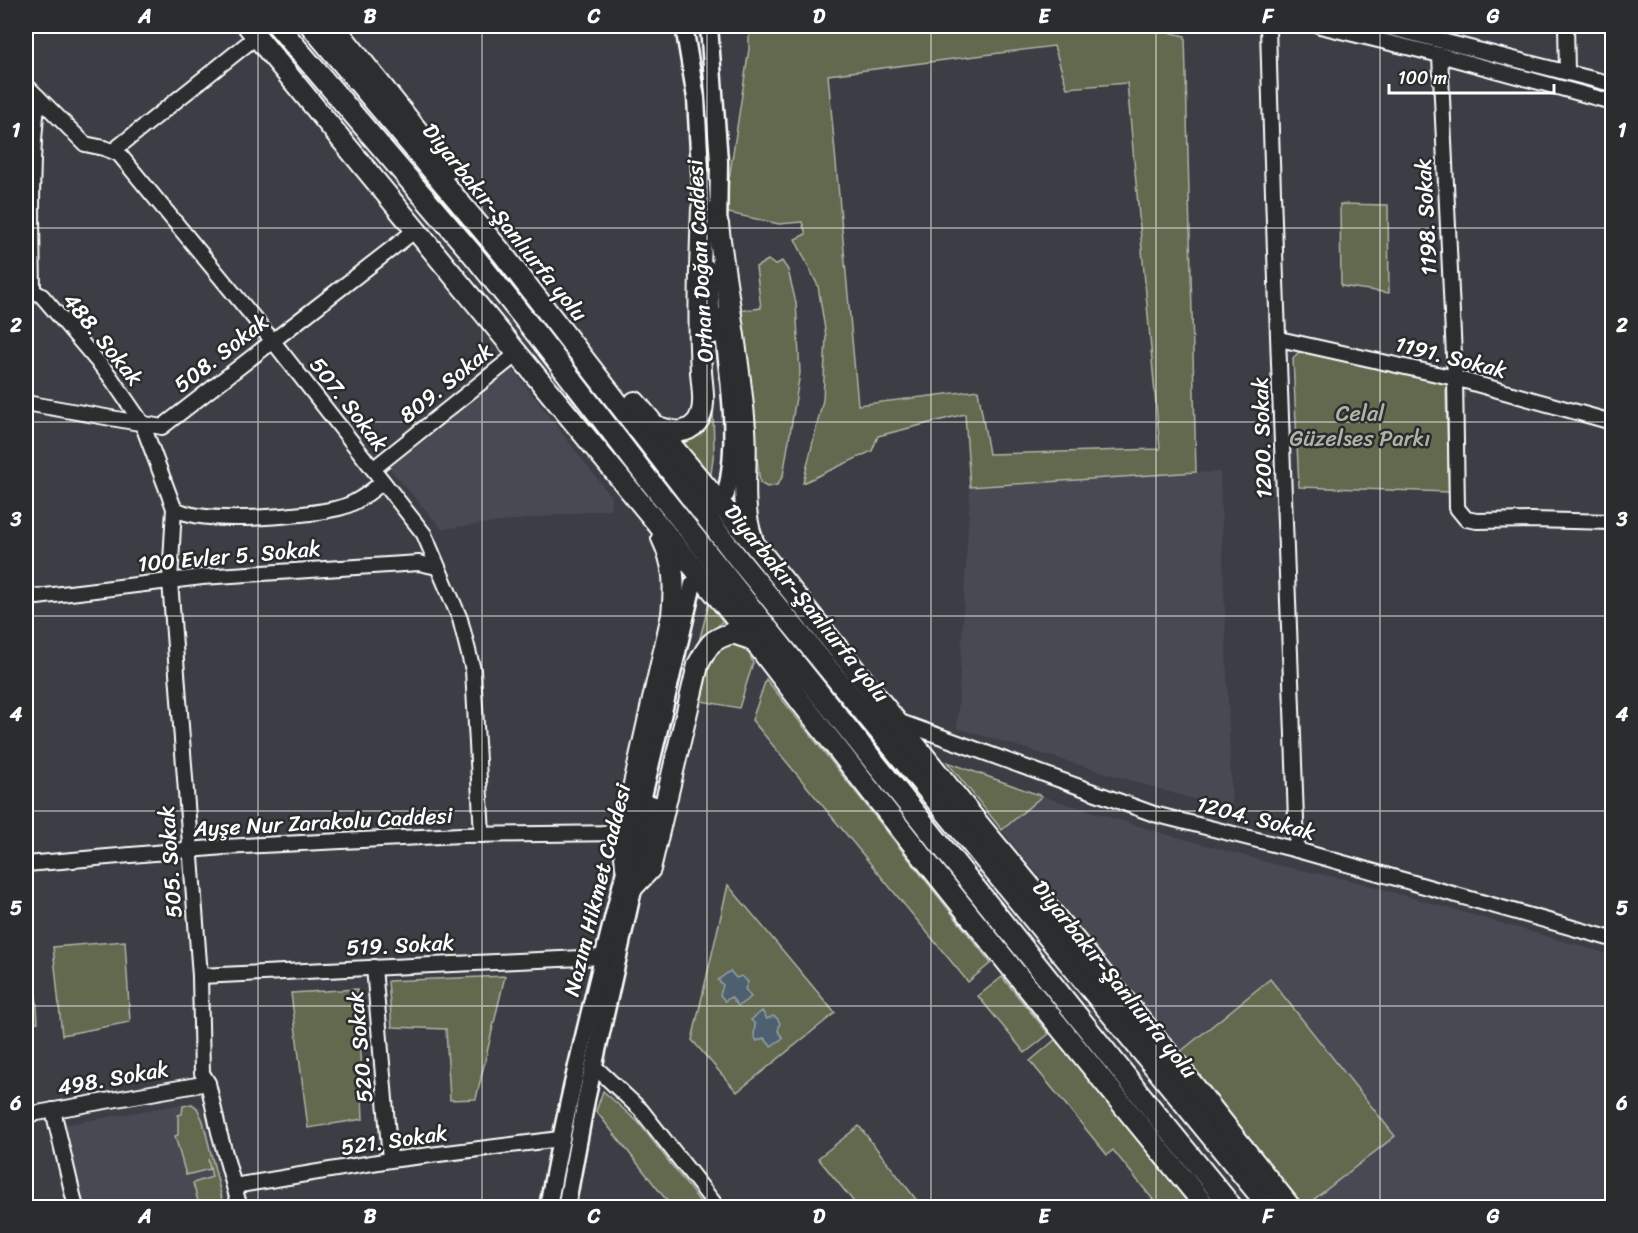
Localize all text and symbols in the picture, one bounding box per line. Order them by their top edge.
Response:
text: A [137,0,152,34]
text: B [364,0,377,34]
text: C [587,0,601,34]
text: D [813,0,826,34]
text: E [1038,0,1051,34]
text: F [1262,0,1275,34]
text: G [1486,0,1500,34]
scale bar [1389,57,1554,95]
text: 100 m [1398,62,1447,94]
text: 1 [12,113,21,148]
text: 1 [1618,113,1627,148]
street label: Diyarbakır-Şanlıurfa yolu [412,114,598,330]
street label: 1198. Sokak [1403,157,1449,277]
street label: Orhan Doğan Caddesi [675,158,725,363]
street label: 488. Sokak [53,283,154,395]
street label: 508. Sokak [165,303,278,403]
text: 2 [9,308,22,343]
text: 2 [1615,308,1628,343]
street label: 1191. Sokak [1391,324,1511,390]
street label: 809. Sokak [390,332,502,434]
street label: 507. Sokak [299,348,399,460]
street label: 1200. Sokak [1240,376,1284,500]
park label: Celal Güzelses Parkı [1290,394,1430,458]
street label: Diyarbakır-Şanlıurfa yolu [714,495,900,711]
text: 3 [10,502,22,537]
text: 3 [1616,502,1628,537]
street label: 100 Evler 5. Sokak [136,529,322,583]
text: 4 [9,697,23,732]
text: 4 [1615,697,1629,732]
street label: Nazım Hikmet Caddesi [552,779,642,1000]
street label: 1204. Sokak [1192,784,1320,852]
street label: Ayşe Nur Zarakolu Caddesi [191,796,455,848]
street label: 505. Sokak [147,804,193,920]
street label: Diyarbakır-Şanlıurfa yolu [1022,871,1208,1087]
text: 5 [10,891,22,926]
text: 5 [1616,891,1628,926]
street label: 519. Sokak [345,923,455,967]
street label: 520. Sokak [336,989,384,1104]
street label: 498. Sokak [54,1049,172,1107]
text: 6 [9,1086,22,1121]
text: 6 [1615,1086,1628,1121]
street label: 521. Sokak [338,1113,450,1167]
text: A [137,1199,152,1233]
text: B [364,1199,377,1233]
text: C [587,1199,601,1233]
text: D [813,1199,826,1233]
text: E [1038,1199,1051,1233]
text: F [1262,1199,1275,1233]
text: G [1486,1199,1500,1233]

